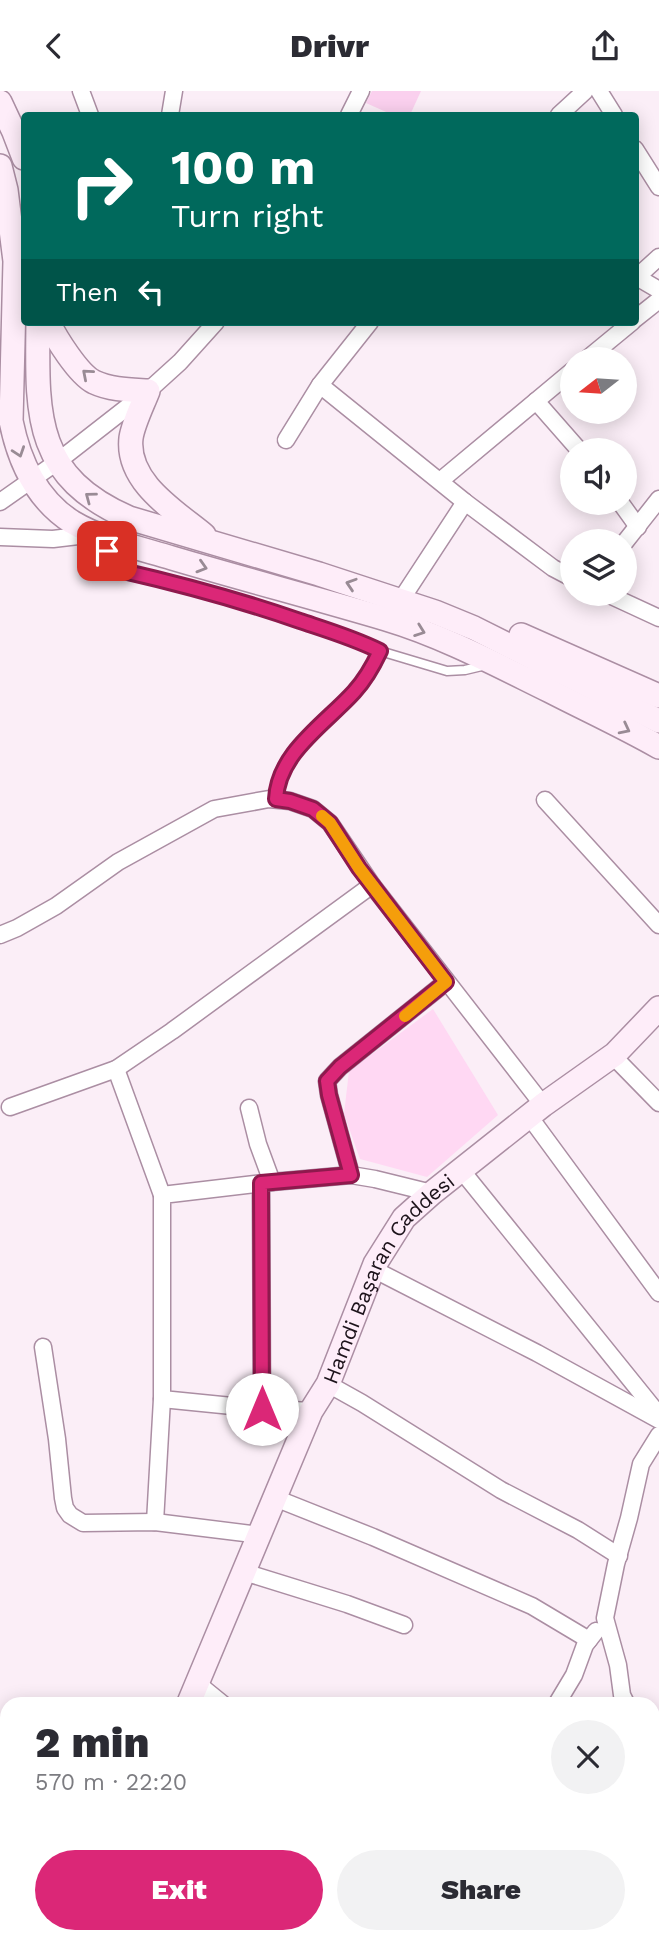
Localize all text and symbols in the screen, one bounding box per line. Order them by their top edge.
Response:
icon: back [35,27,73,65]
text: Drivr [290,27,369,65]
icon: share [586,27,624,65]
text: 100 m [171,138,315,196]
icon: right [56,140,147,231]
text: Turn right [171,197,323,235]
icon: left [132,273,170,311]
text: Then [56,277,118,307]
north arrow [560,347,637,423]
map controls [560,347,637,606]
one-way arrow [82,370,95,382]
button: sound [560,438,637,515]
one-way arrow [11,445,25,458]
one-way arrow [85,492,98,505]
pin [77,521,137,581]
button: layers [560,529,637,606]
icon: arrive [88,532,126,570]
one-way arrow [196,558,208,573]
one-way arrow [345,578,357,593]
one-way arrow [414,623,426,637]
one-way arrow [618,721,631,735]
street label: Hamdi Başaran Caddesi [317,1168,459,1387]
position arrow [225,1372,299,1446]
text: 2 min [35,1718,149,1767]
button: close [551,1720,625,1794]
text: 570 m · 22:20 [35,1769,187,1796]
button: Exit [35,1850,323,1930]
button: Share [337,1850,625,1930]

